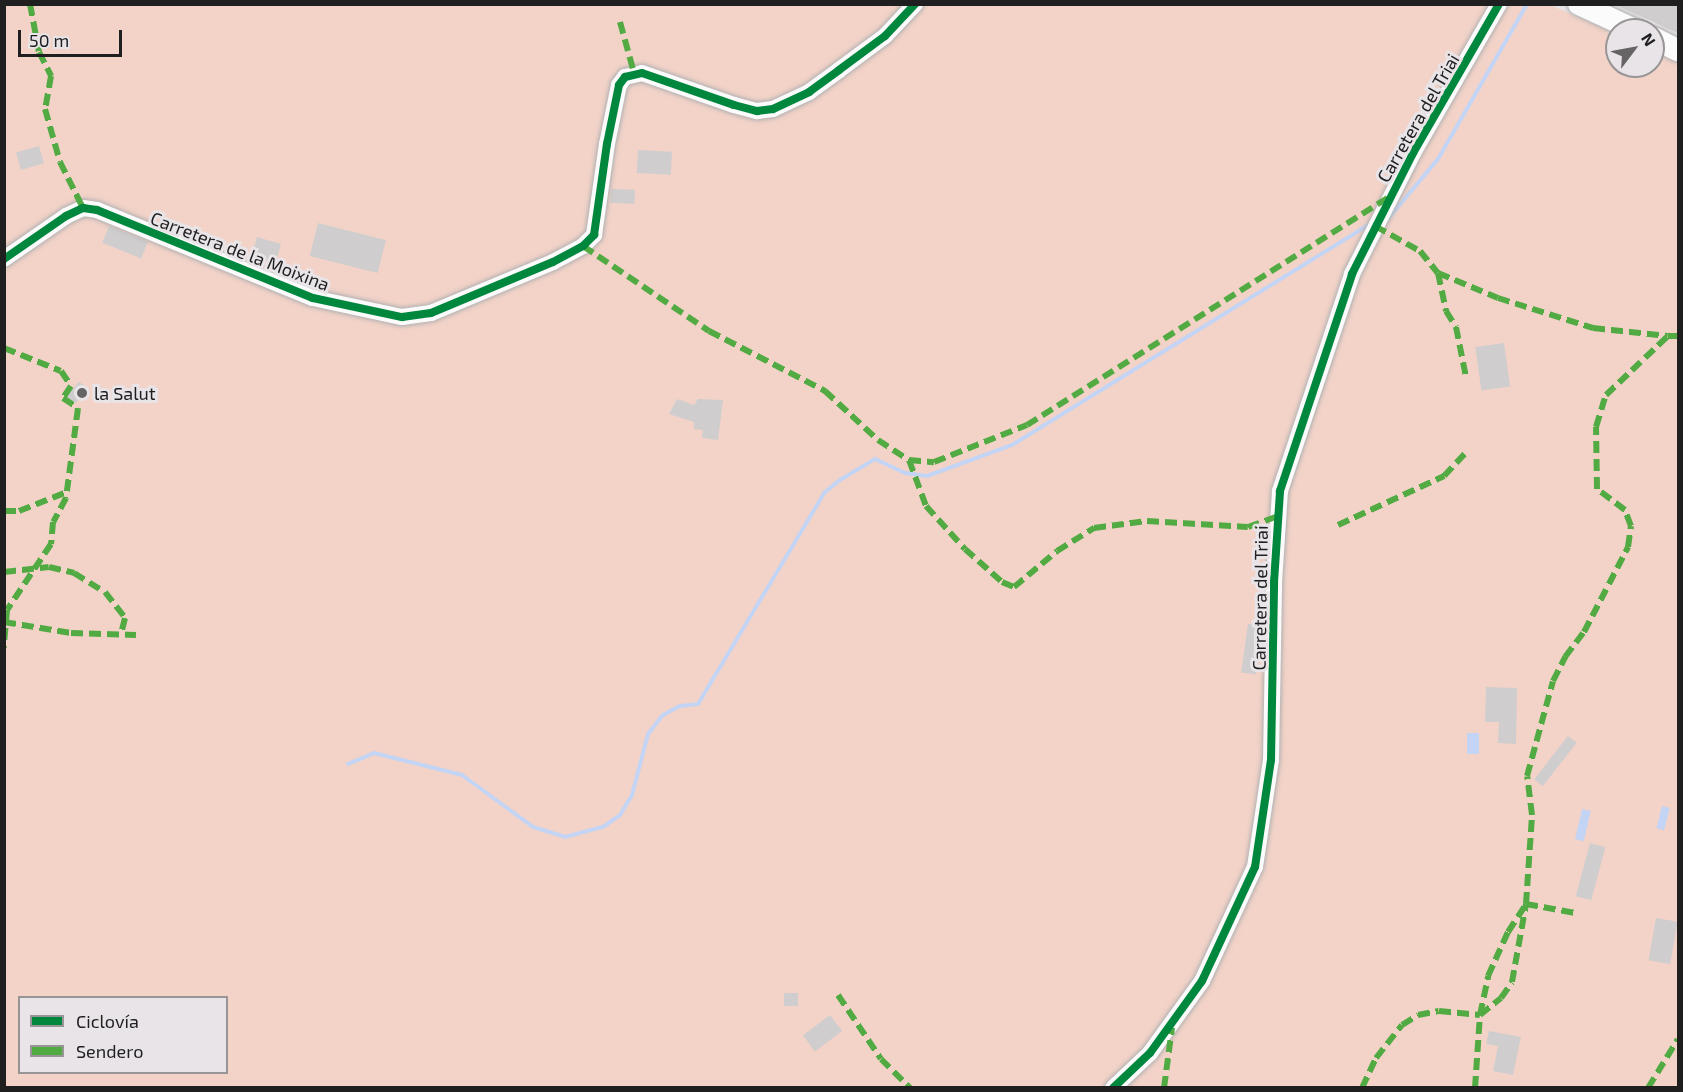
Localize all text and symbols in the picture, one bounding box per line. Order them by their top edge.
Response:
scale bar [21,18,124,56]
north arrow [1605,18,1665,78]
text: 50 m [29,29,69,51]
text: N [1638,29,1660,49]
street label: Carretera del Triai [1372,49,1464,187]
street label: Carretera de la Moixina [148,207,332,295]
place label: la Salut [94,382,156,404]
marker: la Salut [75,386,89,400]
street label: Carretera del Triai [1248,525,1272,671]
legend [18,996,228,1074]
text: Ciclovía [76,1010,139,1032]
text: Sendero [76,1040,143,1062]

